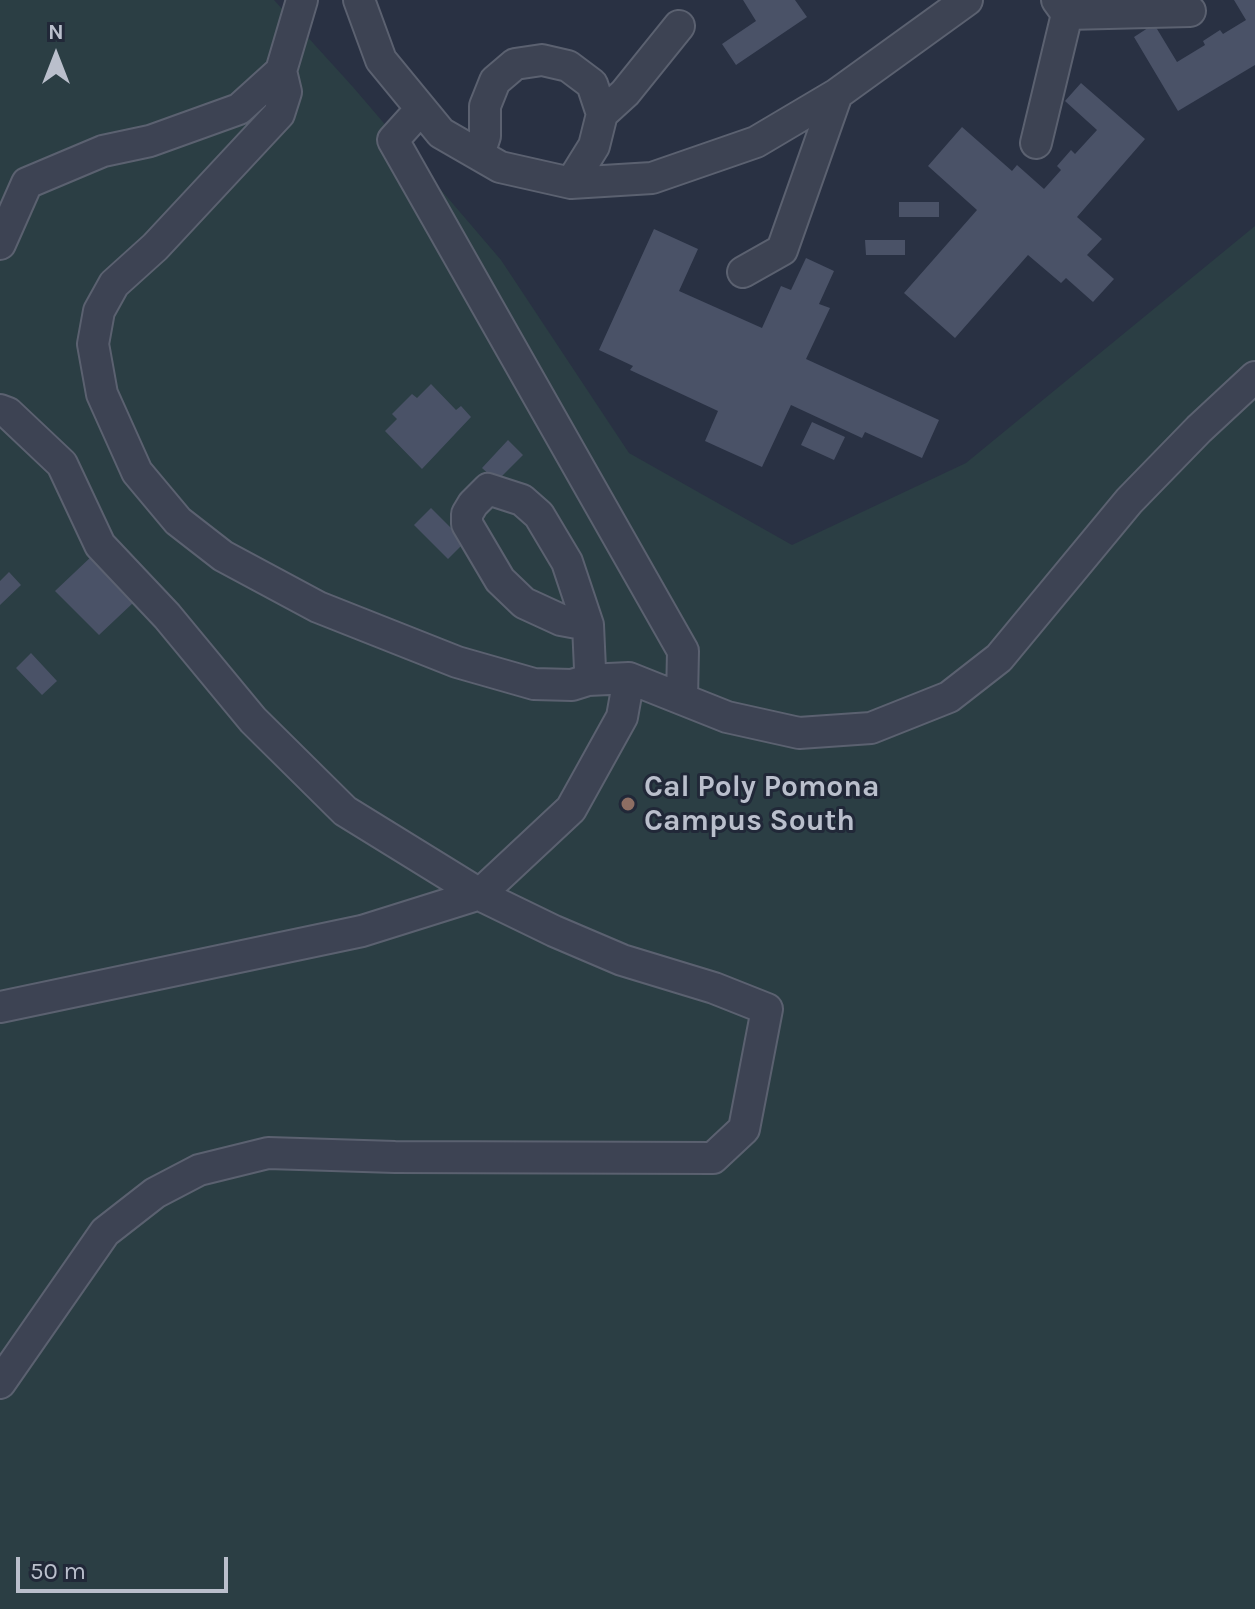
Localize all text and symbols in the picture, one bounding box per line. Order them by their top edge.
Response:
north arrow [16,16,96,96]
text: N [48,19,64,45]
place label: Cal Poly Pomona Campus South [644,769,880,840]
marker: Cal Poly Pomona Campus South [619,795,637,813]
scale bar [20,1541,232,1591]
text: 50 m [30,1557,86,1585]

